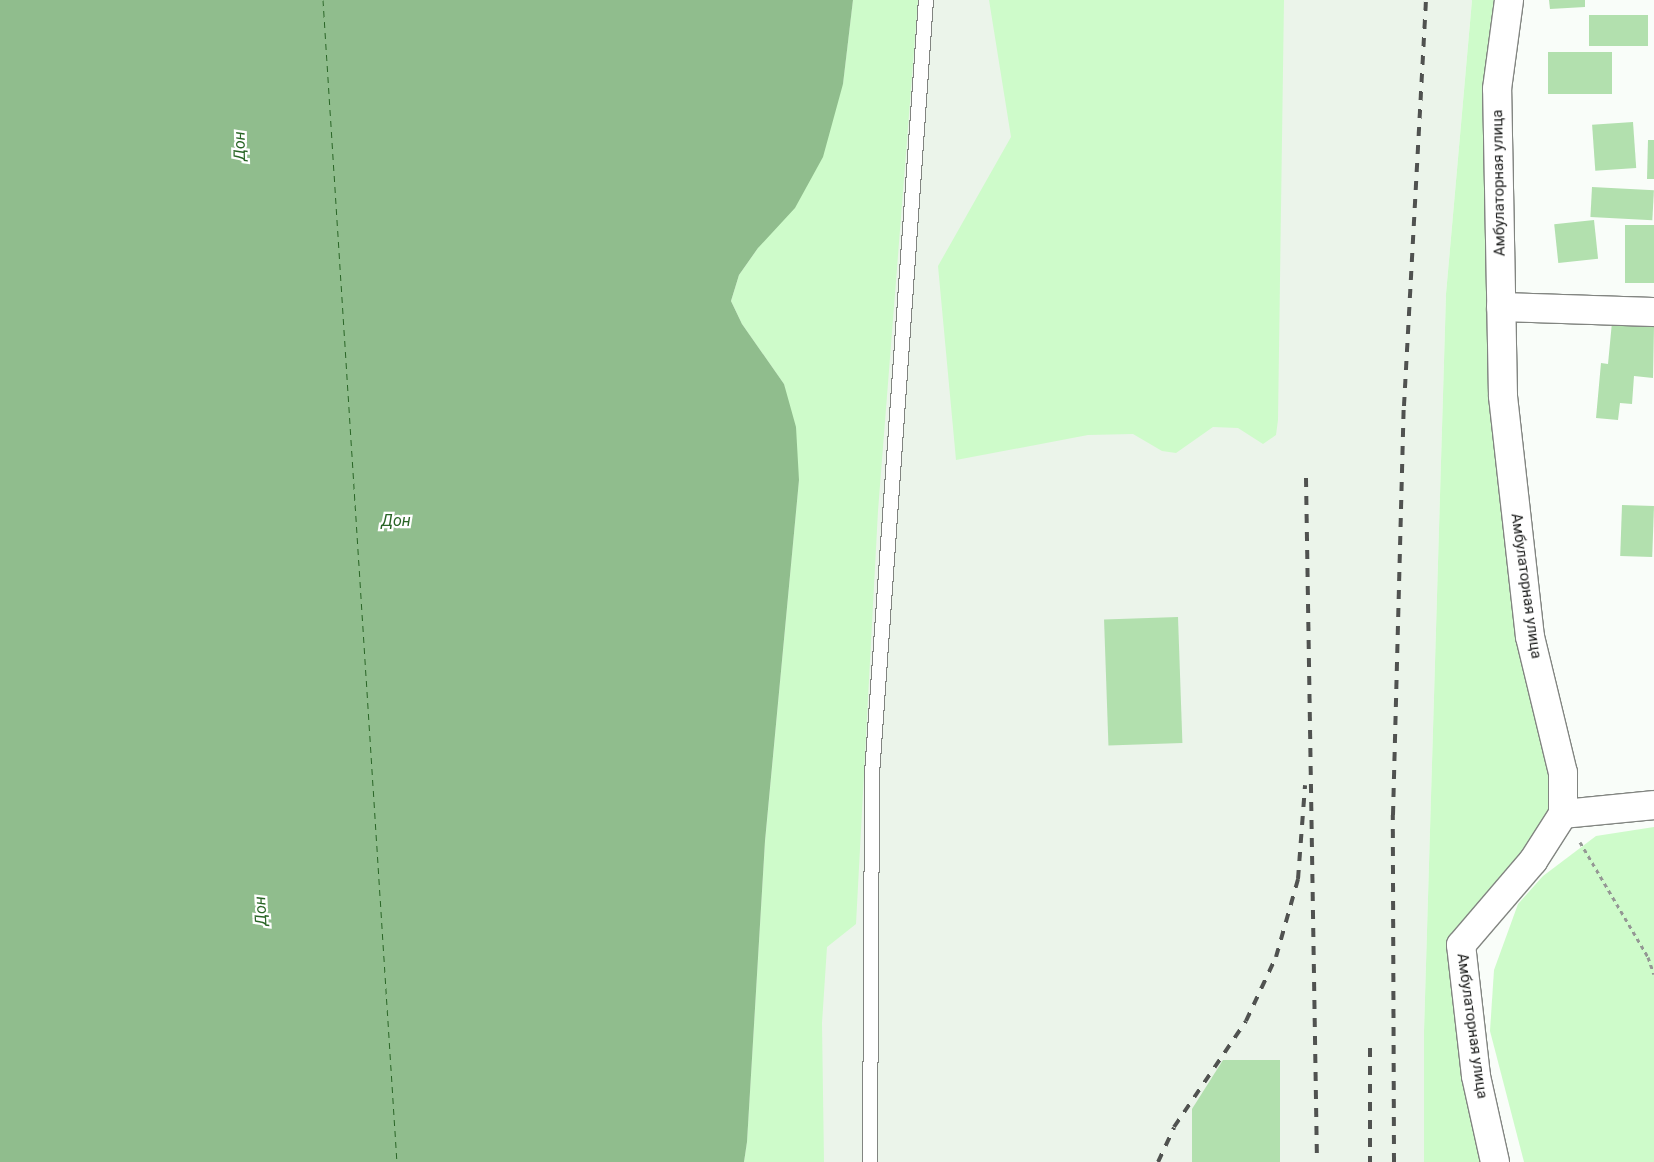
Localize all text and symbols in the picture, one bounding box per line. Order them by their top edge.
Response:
street label: Амбулаторная улица [1489,110,1509,256]
water label: Дон [230,131,250,161]
water label: Дон [381,511,411,531]
street label: Амбулаторная улица [1507,512,1545,660]
water label: Дон [251,896,271,926]
street label: Амбулаторная улица [1453,952,1491,1100]

